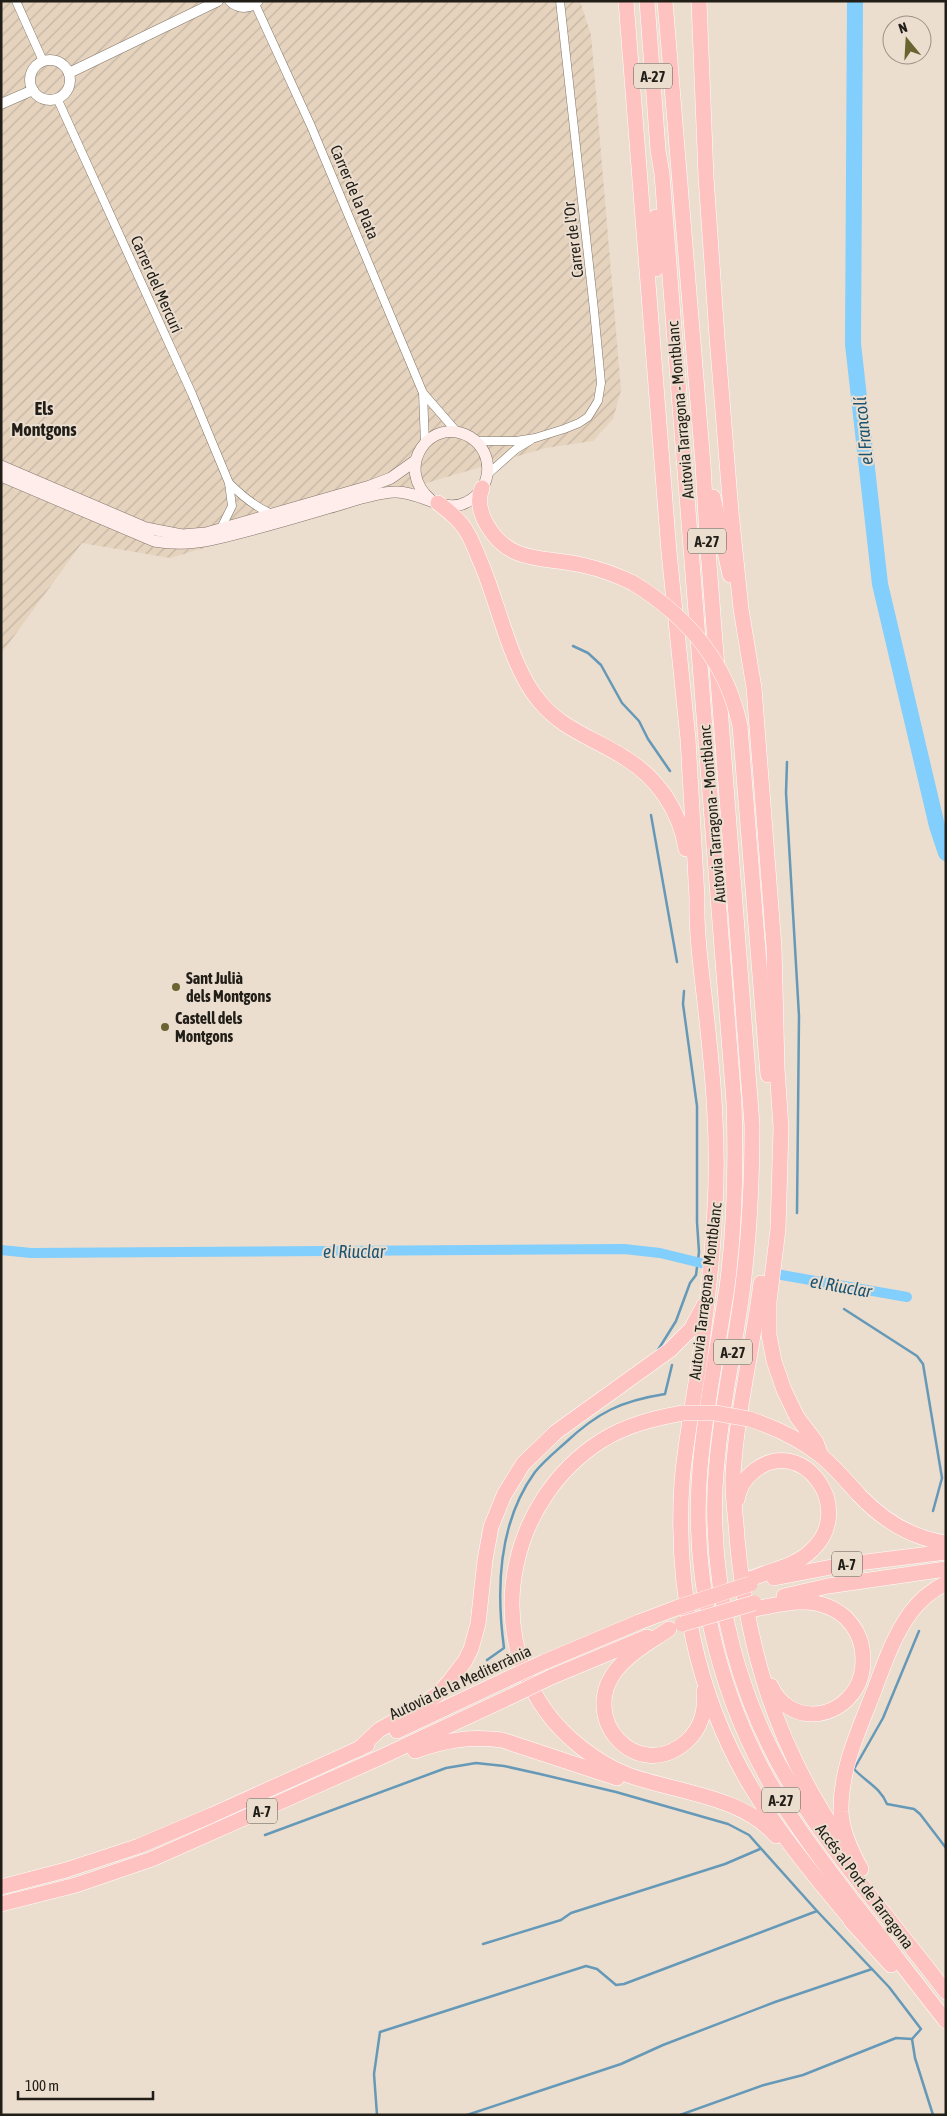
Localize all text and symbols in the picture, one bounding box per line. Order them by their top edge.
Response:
north arrow [882,15,932,65]
text: N [897,19,909,37]
road number: A-27 [634,64,672,88]
street label: Carrer de la Plata [327,142,383,242]
street label: Carrer de l'Or [559,201,587,279]
street label: Carrer del Mercuri [128,233,186,335]
street label: Autovia Tarragona - Montblanc [663,320,698,500]
water label: el Francolí [849,395,877,466]
district label: Els Montgons [11,398,77,440]
road number: A-27 [688,528,726,554]
street label: Autovia Tarragona - Montblanc [695,724,730,904]
place label: Sant Julià dels Montgons [186,969,271,1005]
marker: Sant Julià dels Montgons [170,981,182,993]
place label: Castell dels Montgons [175,1009,243,1045]
marker: Castell dels Montgons [159,1021,171,1033]
street label: Autovia Tarragona - Montblanc [685,1201,726,1381]
water label: el Riuclar [323,1241,386,1262]
water label: el Riuclar [809,1270,874,1302]
road number: A-27 [714,1340,752,1364]
road number: A-7 [832,1552,862,1576]
street label: Autovia de la Mediterrània [386,1641,534,1723]
road number: A-27 [762,1788,800,1812]
road number: A-7 [247,1798,277,1824]
street label: Accés al Port de Tarragona [811,1820,918,1952]
scale bar [18,2068,152,2100]
text: 100 m [25,2077,59,2094]

